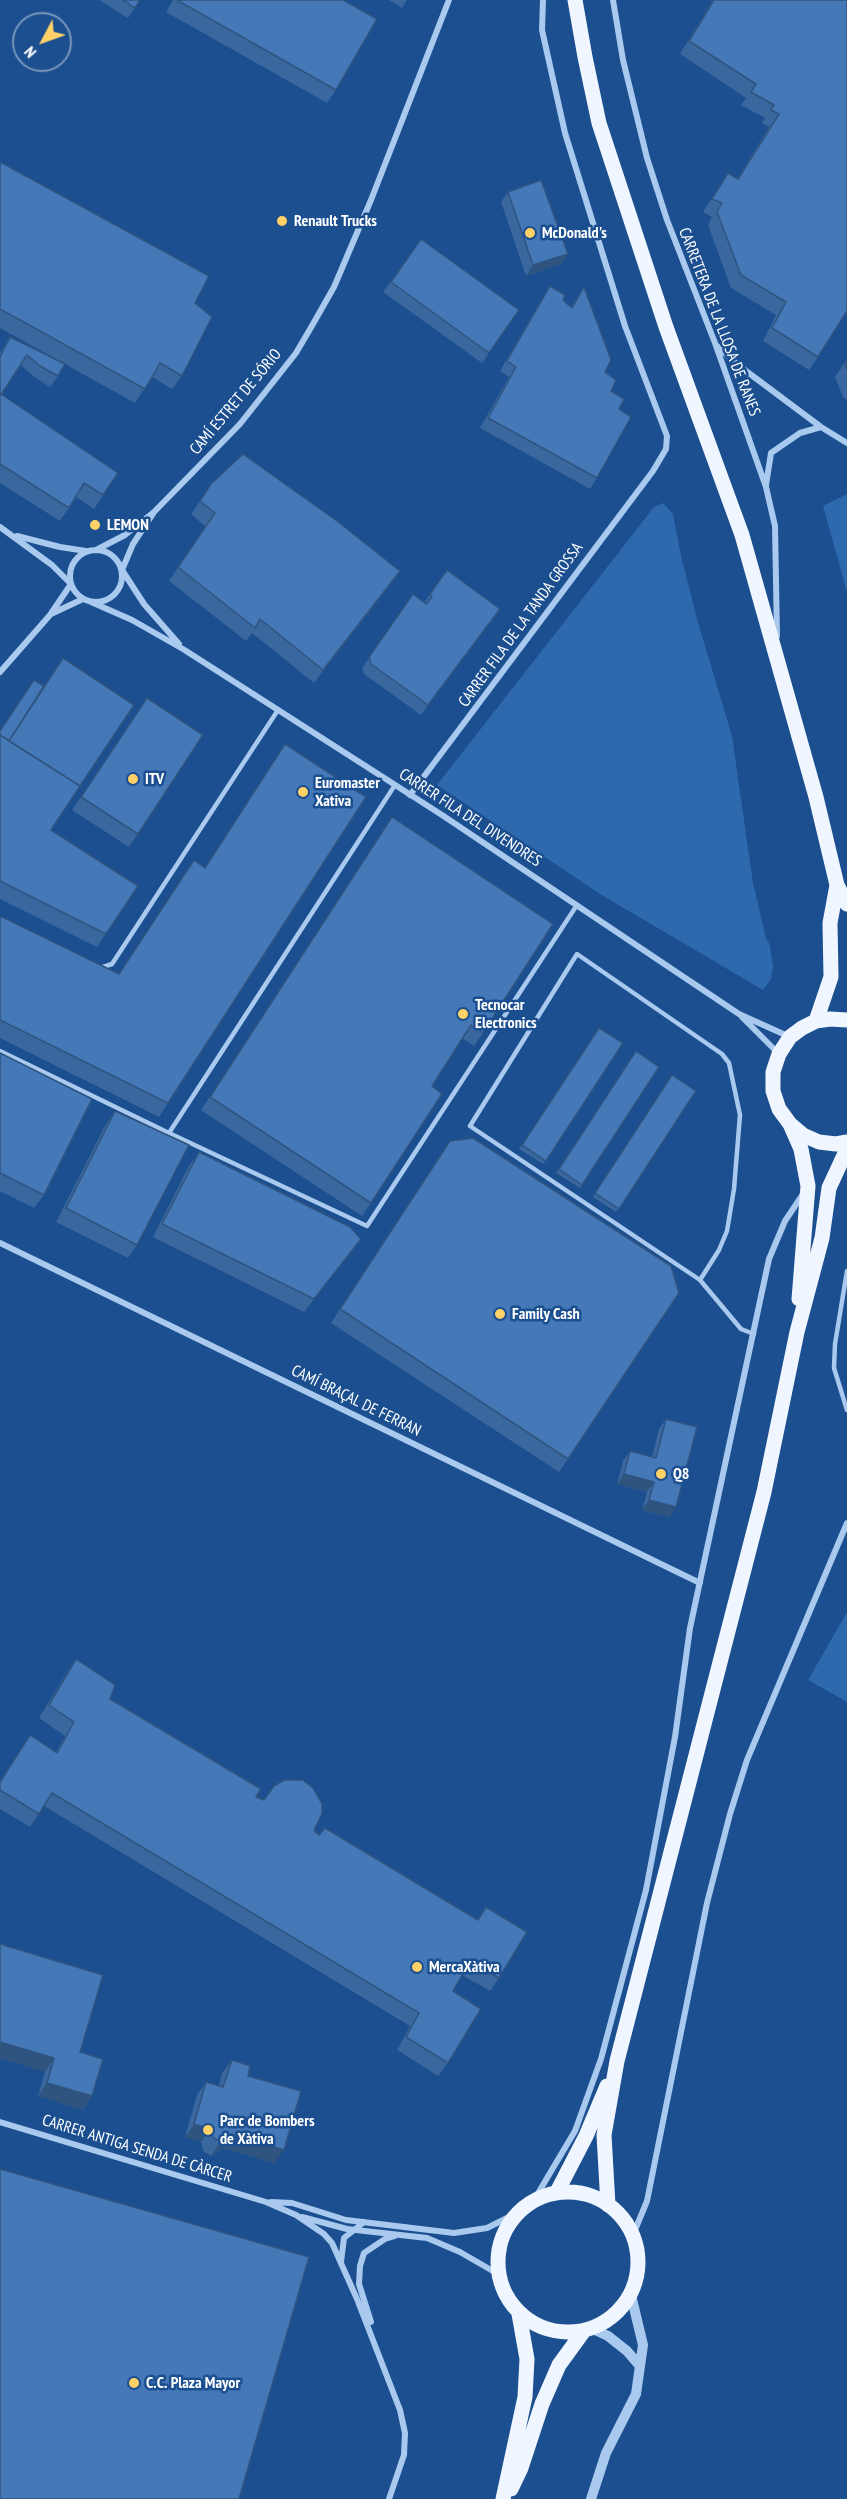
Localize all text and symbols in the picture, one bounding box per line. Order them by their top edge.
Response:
north arrow [12,12,72,72]
text: N [20,43,40,62]
place label: Renault Trucks [294,211,377,231]
marker: Renault Trucks [275,214,289,228]
place label: McDonald's [542,223,607,243]
street label: CARRETERA DE LA LLOSA DE RANES [674,225,764,419]
marker: McDonald's [523,226,537,240]
street label: CAMÍ ESTRET DE SÓRIO [186,345,286,459]
place label: LEMON [107,515,149,535]
marker: LEMON [88,518,102,532]
street label: CARRER FILA DE LA TANDA GROSSA [455,539,587,711]
street label: CARRER FILA DEL DIVENDRES [395,765,545,871]
place label: ITV [145,769,164,789]
marker: ITV [126,772,140,786]
place label: Euromaster Xativa [315,773,380,811]
marker: Euromaster Xativa [296,785,310,799]
place label: Tecnocar Electronics [475,995,537,1033]
marker: Tecnocar Electronics [456,1007,470,1021]
place label: Family Cash [512,1304,580,1324]
marker: Family Cash [493,1307,507,1321]
street label: CAMÍ BRAÇAL DE FERRAN [288,1361,424,1441]
place label: Q8 [673,1464,689,1484]
marker: Q8 [654,1467,668,1481]
place label: MercaXàtiva [429,1957,500,1977]
marker: MercaXàtiva [410,1960,424,1974]
street label: CARRER ANTIGA SENDA DE CÀRCER [40,2111,234,2187]
place label: Parc de Bombers de Xàtiva [220,2111,314,2149]
marker: Parc de Bombers de Xàtiva [201,2123,215,2137]
place label: C.C. Plaza Mayor [146,2373,240,2393]
marker: C.C. Plaza Mayor [127,2376,141,2390]

